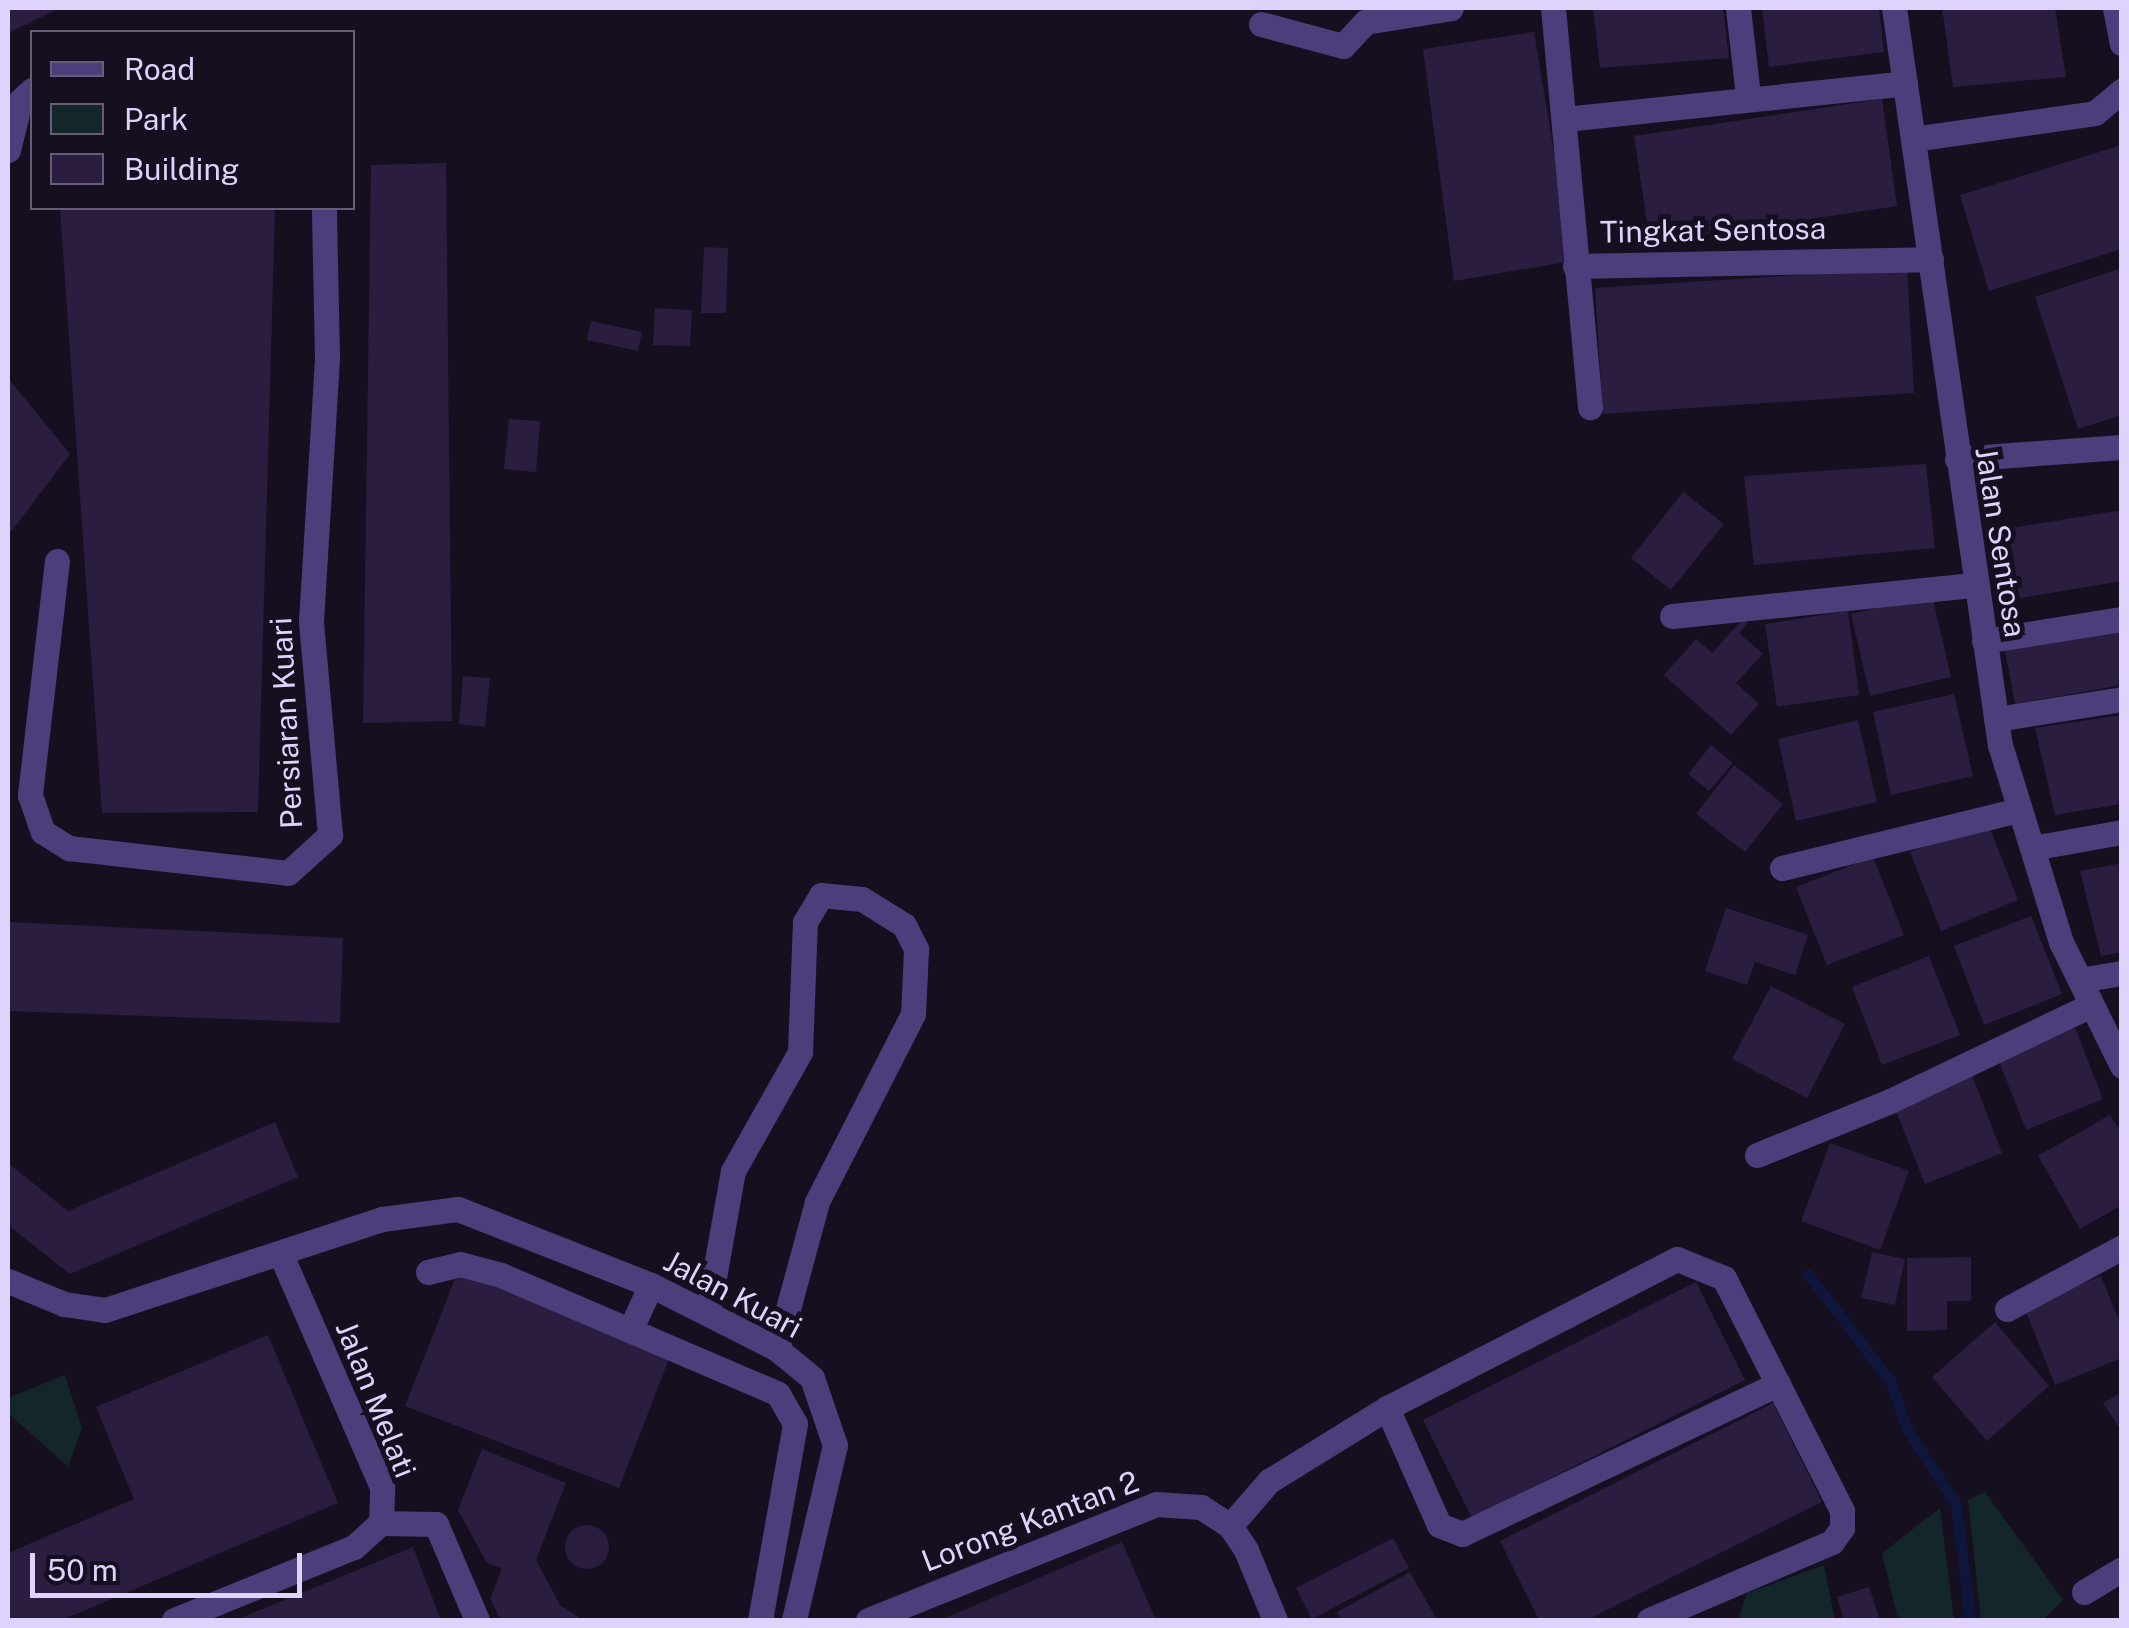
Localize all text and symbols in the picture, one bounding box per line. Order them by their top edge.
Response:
legend [30,30,355,210]
text: Road [124,51,195,87]
text: Park [124,101,188,137]
text: Building [124,151,239,187]
street label: Tingkat Sentosa [1599,210,1827,250]
street label: Jalan Sentosa [1968,444,2034,640]
street label: Persiaran Kuari [262,616,310,830]
street label: Jalan Kuari [658,1243,808,1345]
street label: Jalan Melati [328,1315,424,1483]
street label: Lorong Kantan 2 [916,1463,1144,1579]
scale bar [35,1533,308,1595]
text: 50 m [47,1552,118,1588]

